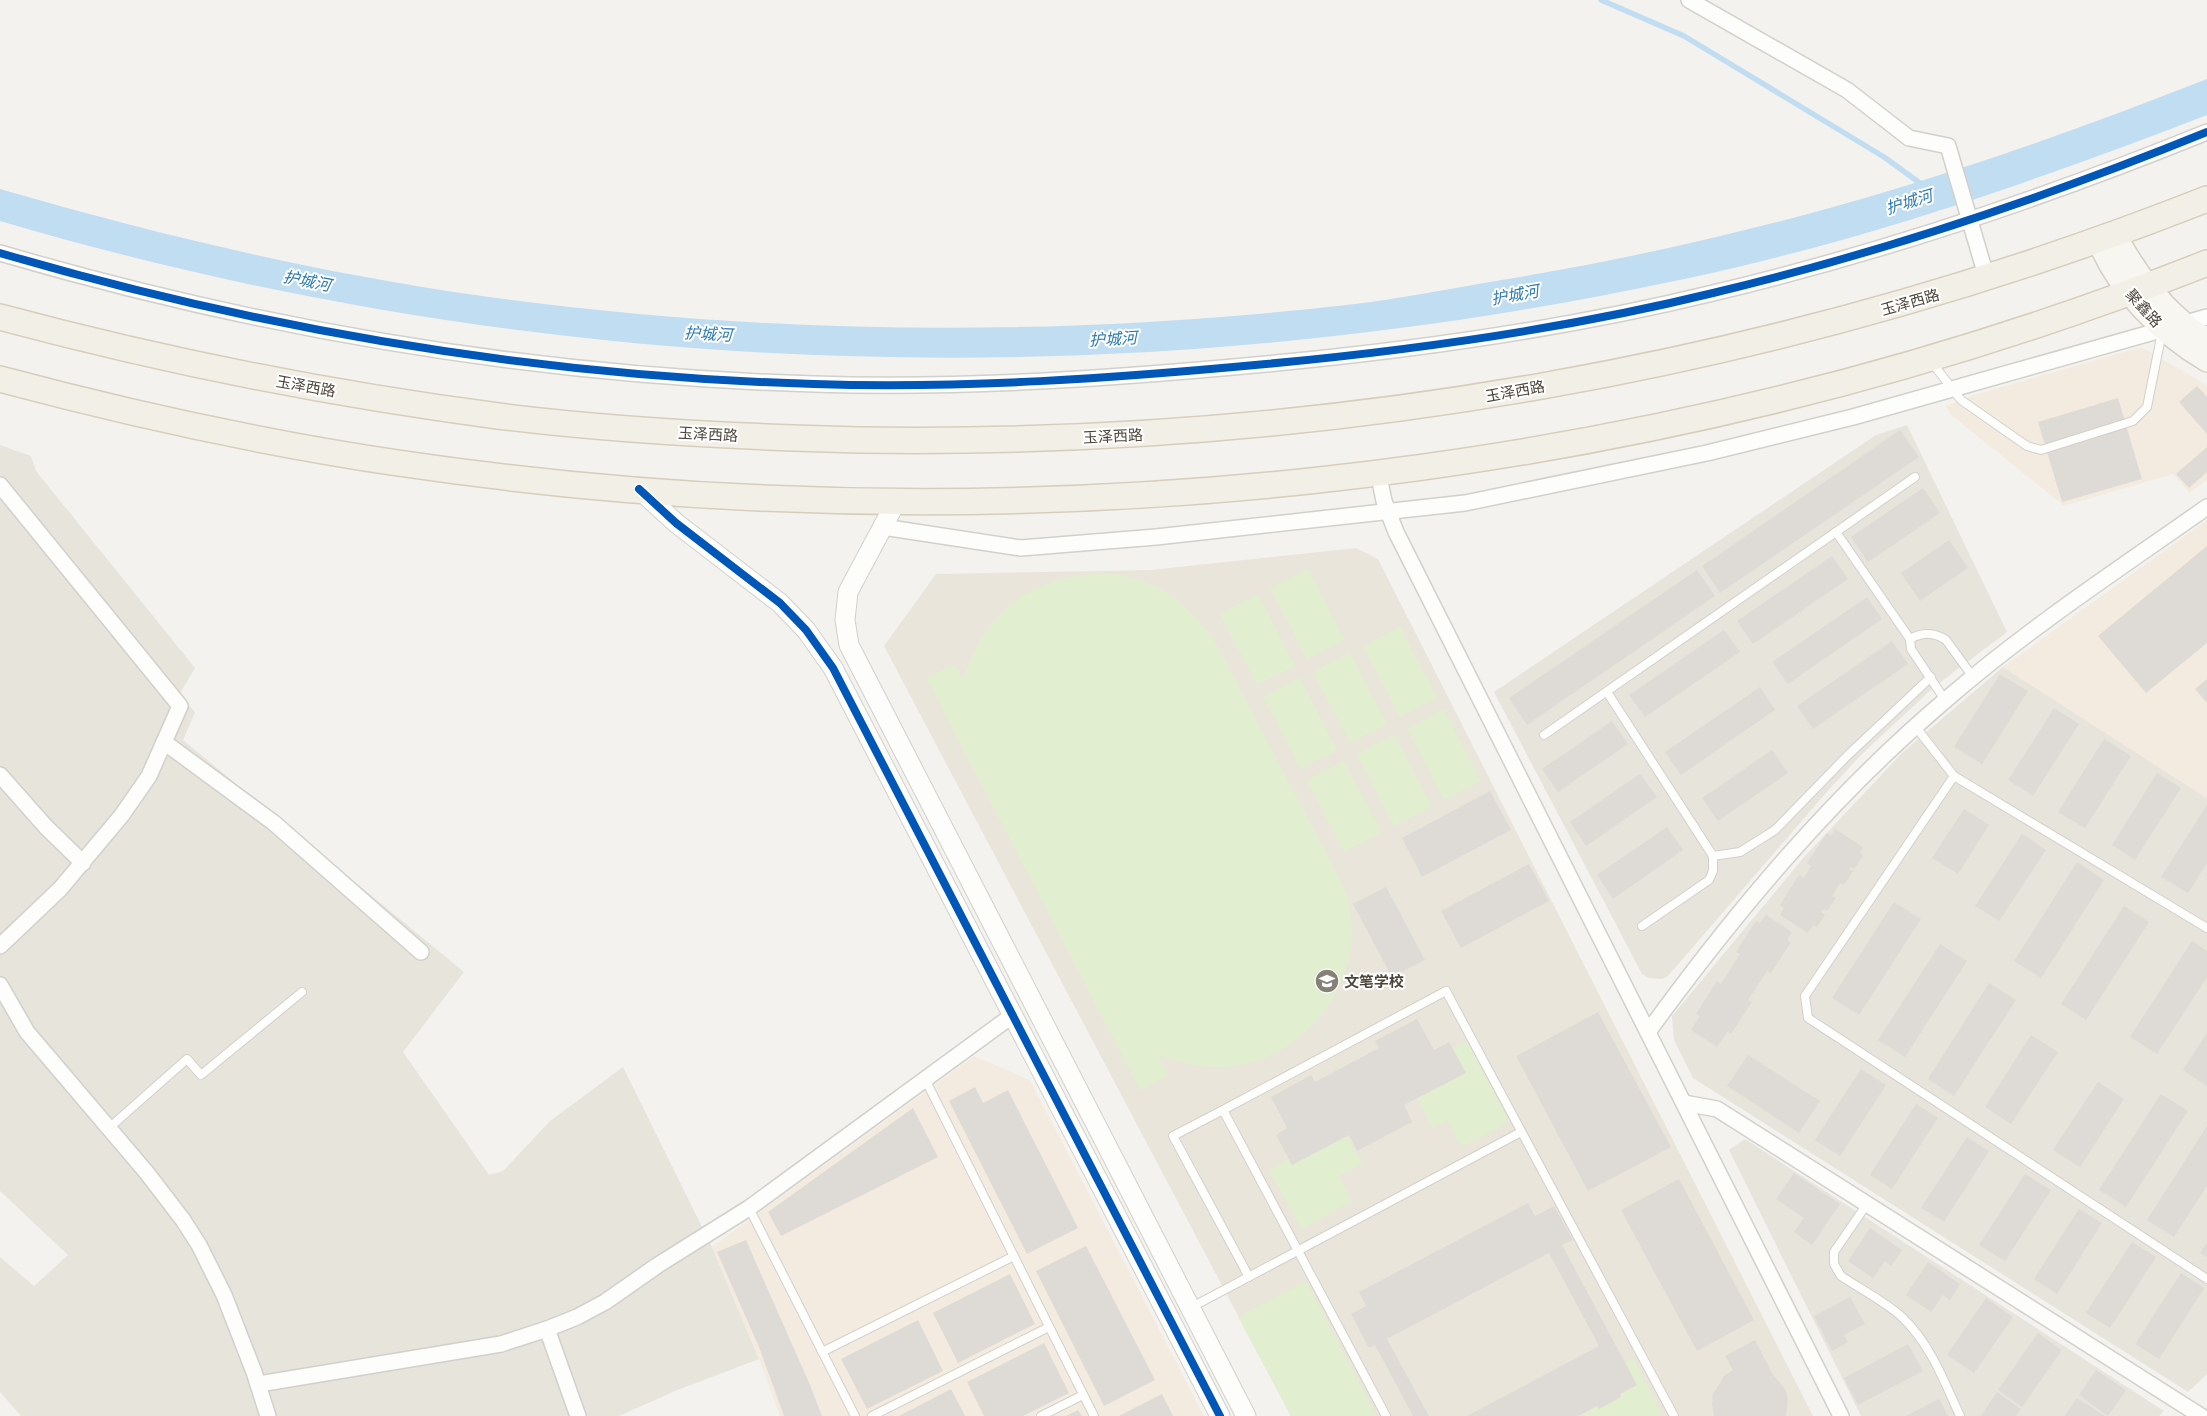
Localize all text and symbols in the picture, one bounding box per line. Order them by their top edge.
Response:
water label: 护城河 [1883,183,1938,220]
water label: 护城河 [281,265,336,297]
water label: 护城河 [1489,279,1544,310]
street label: 玉泽西路 [1878,284,1942,320]
street label: 聚鑫路 [2121,284,2167,332]
water label: 护城河 [683,321,736,347]
water label: 护城河 [1088,326,1141,352]
street label: 玉泽西路 [275,370,337,402]
street label: 玉泽西路 [1484,375,1546,407]
street label: 玉泽西路 [677,422,739,446]
street label: 玉泽西路 [1082,424,1144,448]
school or university icon: 文笔学校 [1314,968,1340,994]
place label: 文笔学校 [1344,971,1404,992]

